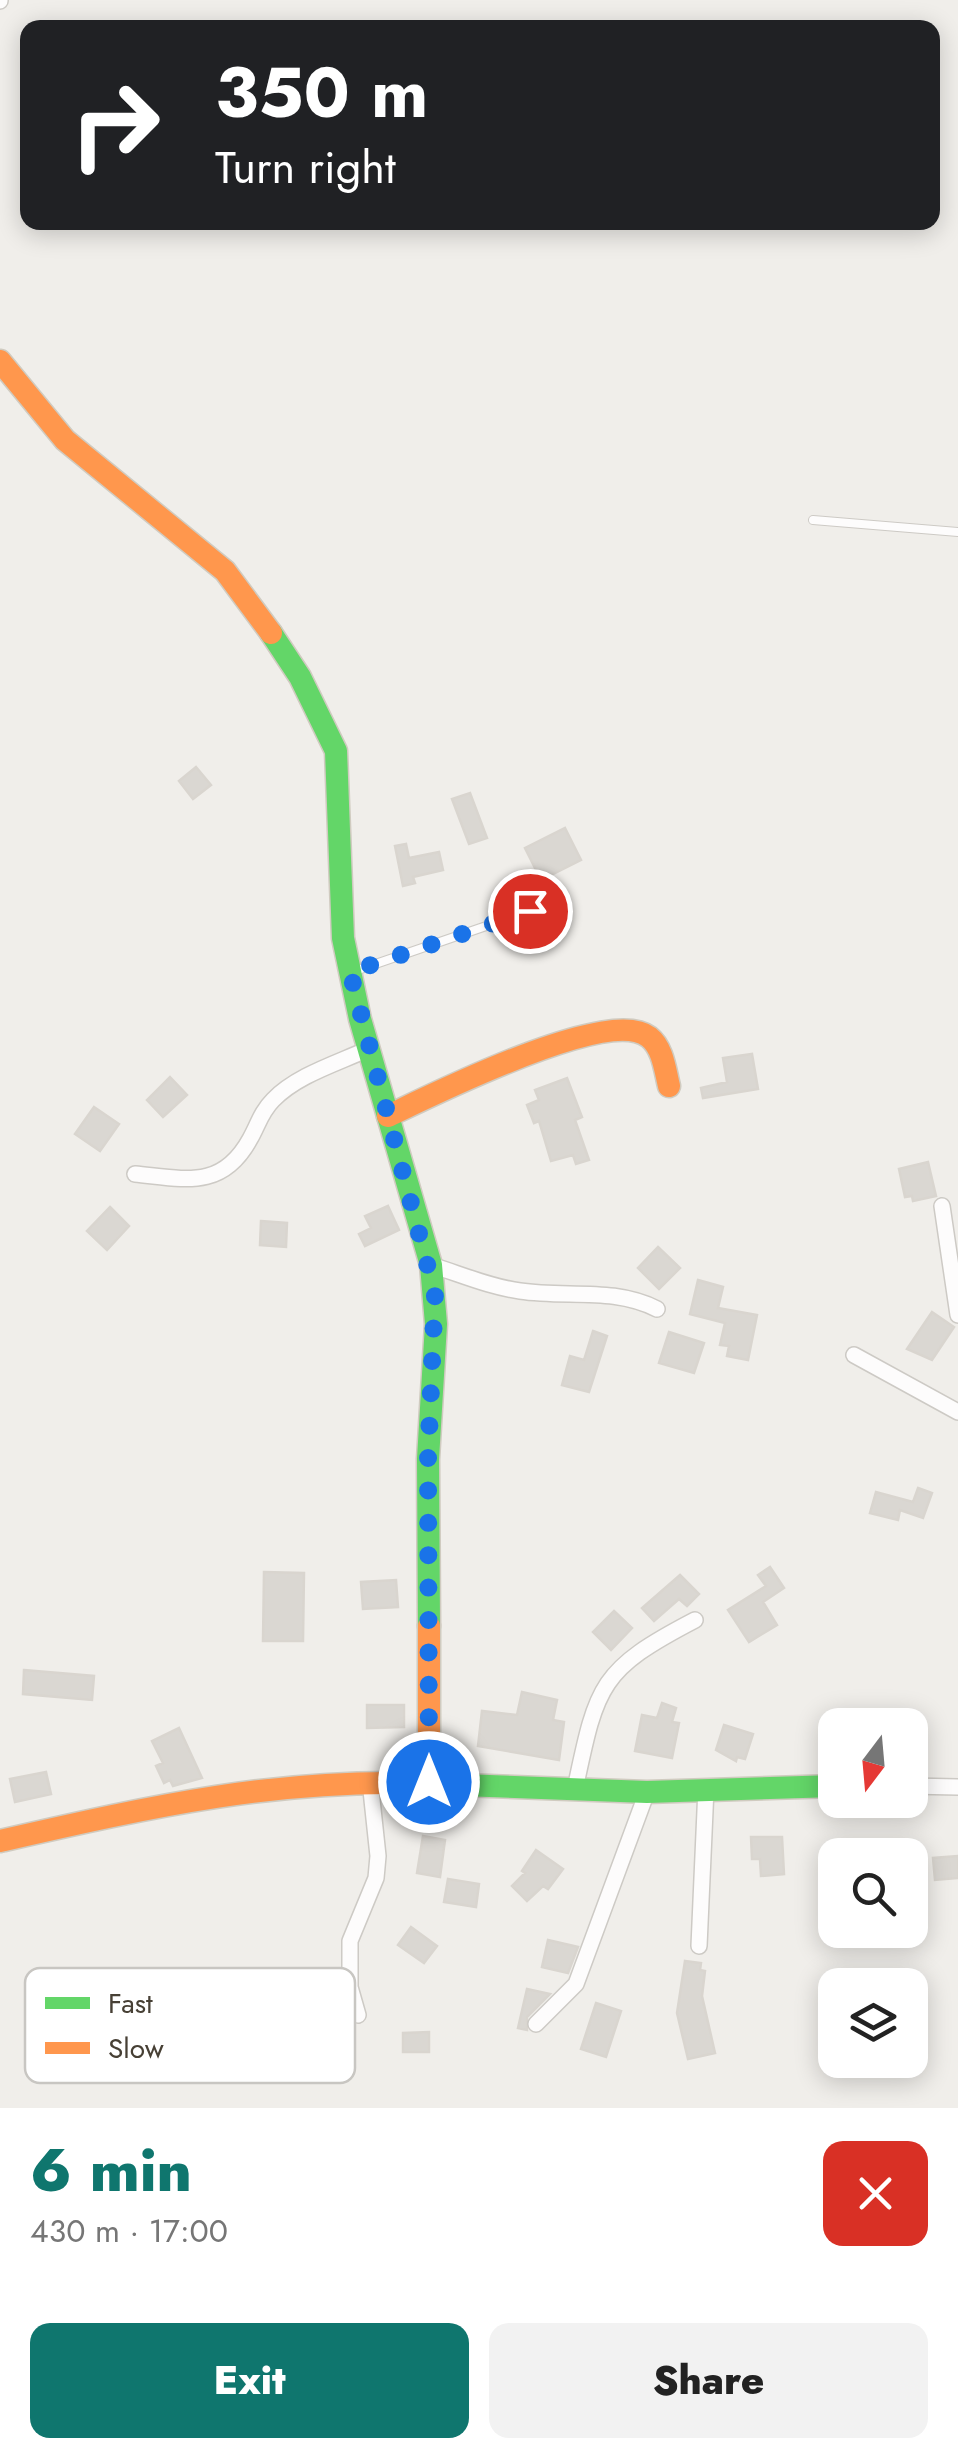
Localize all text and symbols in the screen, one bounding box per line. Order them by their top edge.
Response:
text: 350 m [215,42,428,143]
icon: right [50,60,180,190]
text: Turn right [215,135,396,200]
pin [488,869,573,954]
icon: arrive [503,884,558,939]
north arrow [818,1708,928,1818]
map controls [818,1708,928,2078]
position arrow [377,1730,481,1834]
button: search [818,1838,928,1948]
legend [25,1968,355,2083]
button: layers [818,1968,928,2078]
text: Fast [108,1983,153,2024]
text: Slow [108,2028,164,2069]
text: 6 min [30,2127,192,2214]
button: close [823,2141,928,2246]
text: 430 m · 17:00 [30,2208,228,2254]
button: Exit [30,2323,469,2438]
button: Share [489,2323,928,2438]

